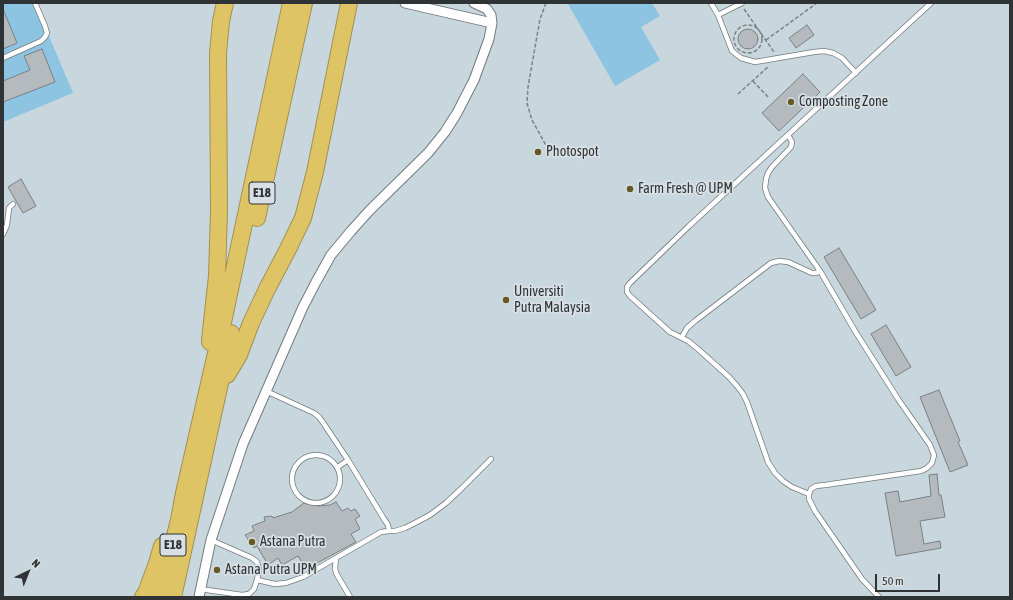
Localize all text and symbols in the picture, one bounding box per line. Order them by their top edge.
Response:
place label: Composting Zone [799,94,888,110]
marker: Composting Zone [786,97,796,107]
place label: Photospot [546,144,599,160]
marker: Photospot [533,147,543,157]
place label: Farm Fresh @ UPM [638,181,733,197]
road number: E18 [249,182,275,204]
marker: Farm Fresh @ UPM [625,184,635,194]
place label: Universiti Putra Malaysia [514,284,590,316]
marker: Universiti Putra Malaysia [501,295,511,305]
road number: E18 [160,534,186,556]
place label: Astana Putra [260,534,326,550]
marker: Astana Putra [247,537,257,547]
north arrow [8,552,48,592]
text: N [30,557,43,570]
place label: Astana Putra UPM [225,562,317,578]
marker: Astana Putra UPM [212,565,222,575]
scale bar [877,566,942,592]
text: 50 m [882,574,904,588]

